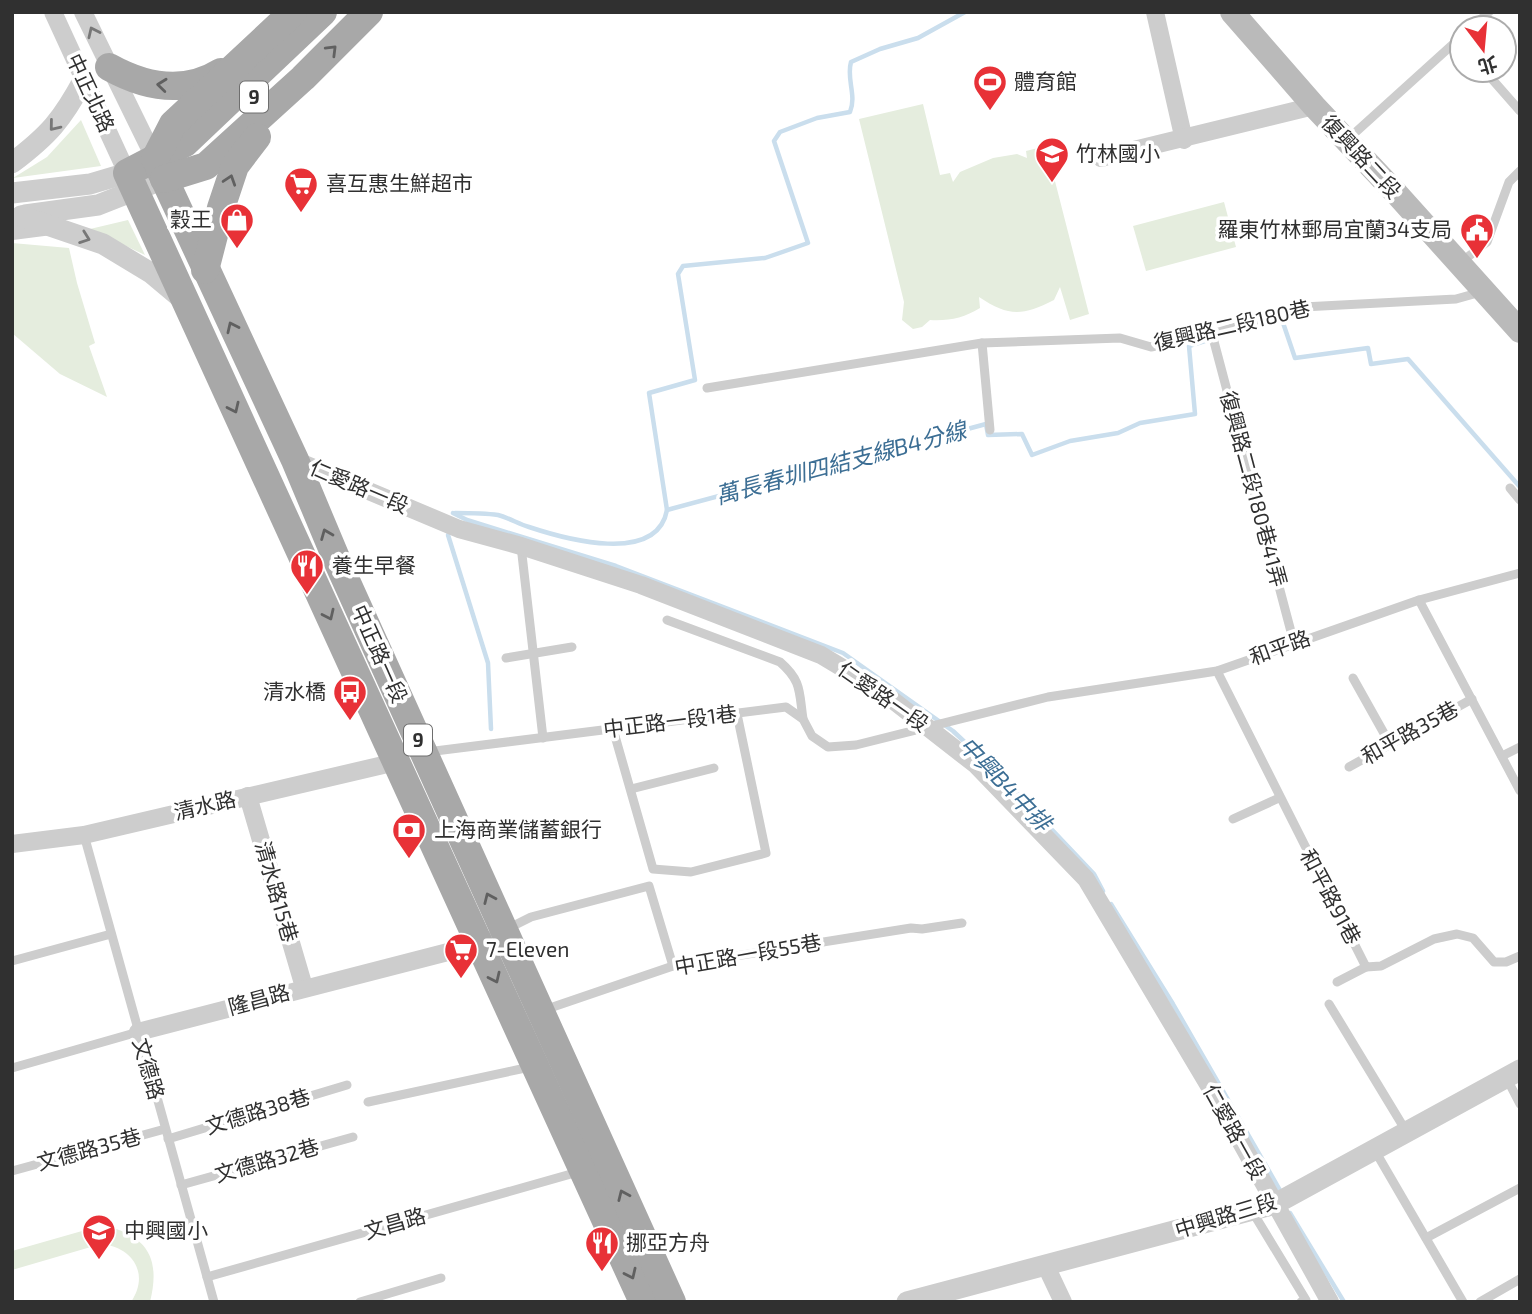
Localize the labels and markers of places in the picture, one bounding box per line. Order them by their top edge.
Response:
sports icon: 體育館 [971,63,1009,112]
place label: 體育館 [1014,68,1077,93]
school or university icon: 竹林國小 [1033,135,1071,184]
place label: 竹林國小 [1076,140,1160,165]
supermarket icon: 喜互惠生鮮超市 [282,165,320,214]
place label: 喜互惠生鮮超市 [326,170,473,195]
shop icon: 穀王 [218,201,256,250]
place label: 穀王 [170,206,212,231]
public building icon: 羅東竹林郵局宜蘭34支局 [1458,211,1496,260]
place label: 羅東竹林郵局宜蘭34支局 [1217,216,1452,241]
restaurant icon: 養生早餐 [288,547,326,596]
place label: 養生早餐 [332,552,416,577]
bus stop icon: 清水橋 [331,673,369,722]
place label: 清水橋 [263,678,326,703]
bank icon: 上海商業儲蓄銀行 [390,811,428,860]
place label: 上海商業儲蓄銀行 [434,816,602,841]
supermarket icon: 7-Eleven [442,931,480,980]
place label: 7-Eleven [486,936,569,961]
school or university icon: 中興國小 [80,1212,118,1261]
place label: 中興國小 [124,1217,208,1242]
restaurant icon: 挪亞方舟 [583,1224,621,1273]
place label: 挪亞方舟 [626,1229,710,1254]

